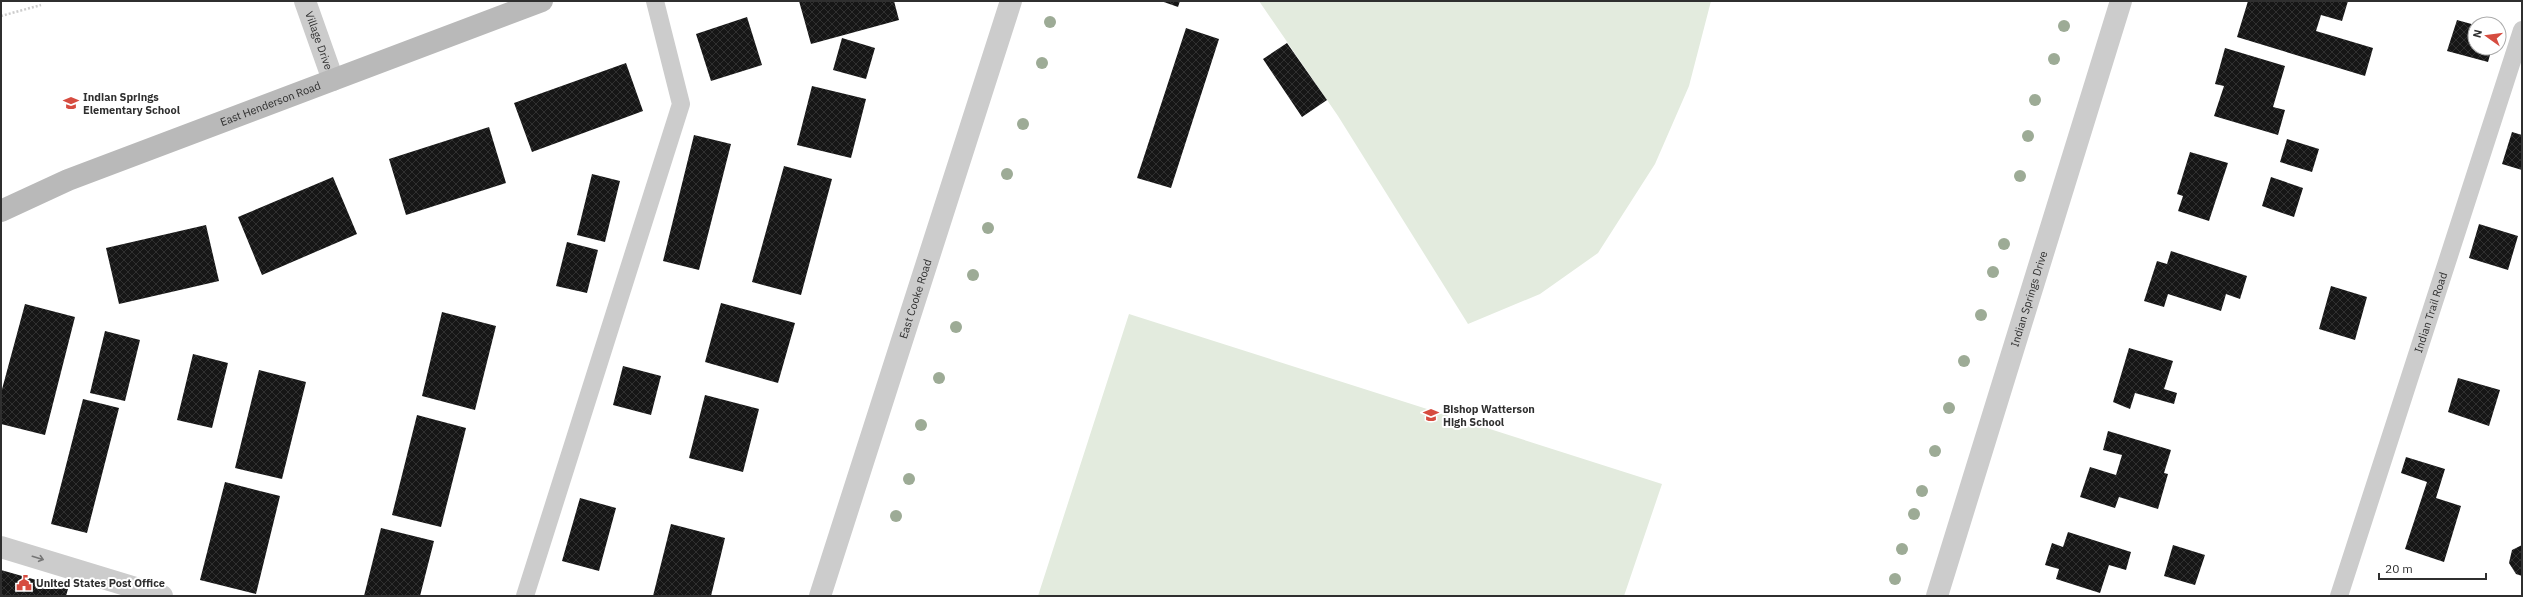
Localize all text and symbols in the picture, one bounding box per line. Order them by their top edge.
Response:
street label: Village Drive [302,9,336,72]
north arrow [2467,16,2507,56]
text: N [2470,28,2485,39]
street label: East Henderson Road [218,78,322,129]
place label: Indian Springs Elementary School [83,90,181,117]
school or university icon: Indian Springs Elementary School [62,94,80,112]
street label: Indian Springs Drive [2007,249,2050,349]
street label: East Cooke Road [896,257,935,341]
street label: Indian Trail Road [2411,270,2450,355]
place label: Bishop Watterson High School [1443,402,1535,429]
school or university icon: Bishop Watterson High School [1422,406,1440,424]
one-way arrow [32,555,44,563]
scale bar [2379,555,2486,581]
text: 20 m [2385,561,2413,576]
public building icon: United States Post Office [15,574,33,592]
place label: United States Post Office [36,576,165,590]

